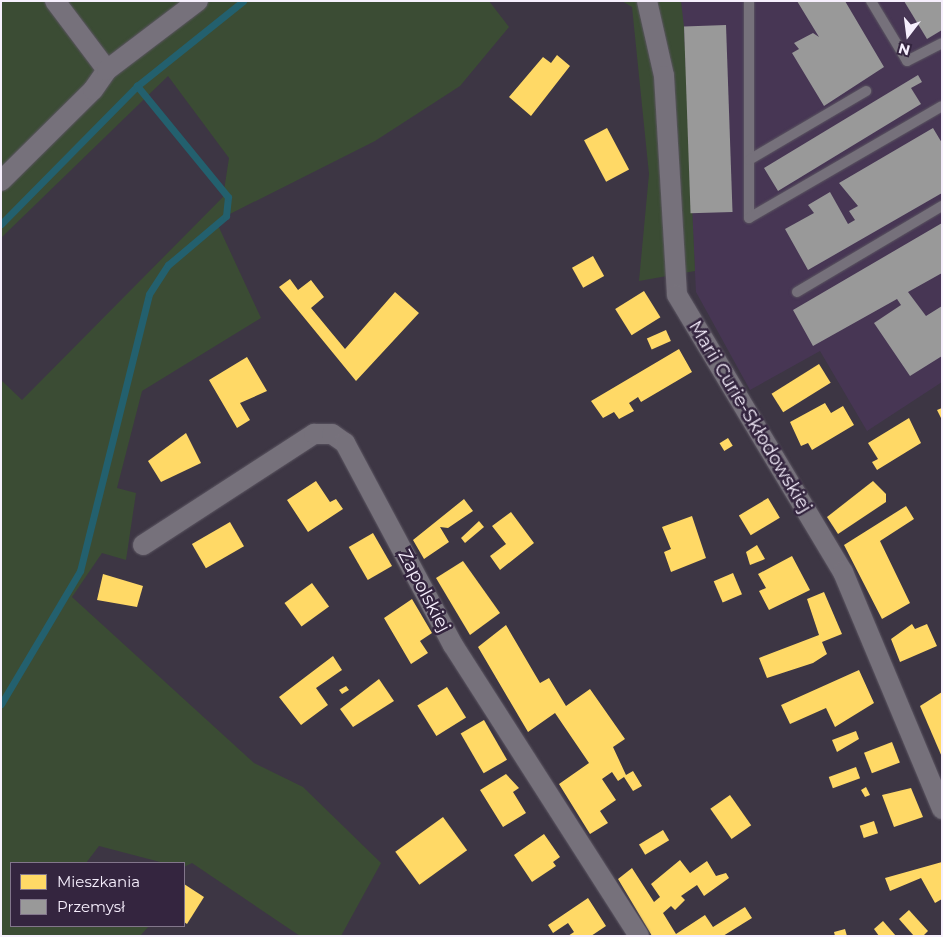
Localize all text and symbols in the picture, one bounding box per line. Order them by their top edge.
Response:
north arrow [883,10,933,60]
text: N [896,39,912,60]
street label: Marii Curie-Skłodowskiej [684,317,816,517]
street label: Zapolskiej [393,546,455,636]
legend [10,862,185,927]
text: Mieszkania [57,872,140,891]
text: Przemysł [57,897,125,916]

